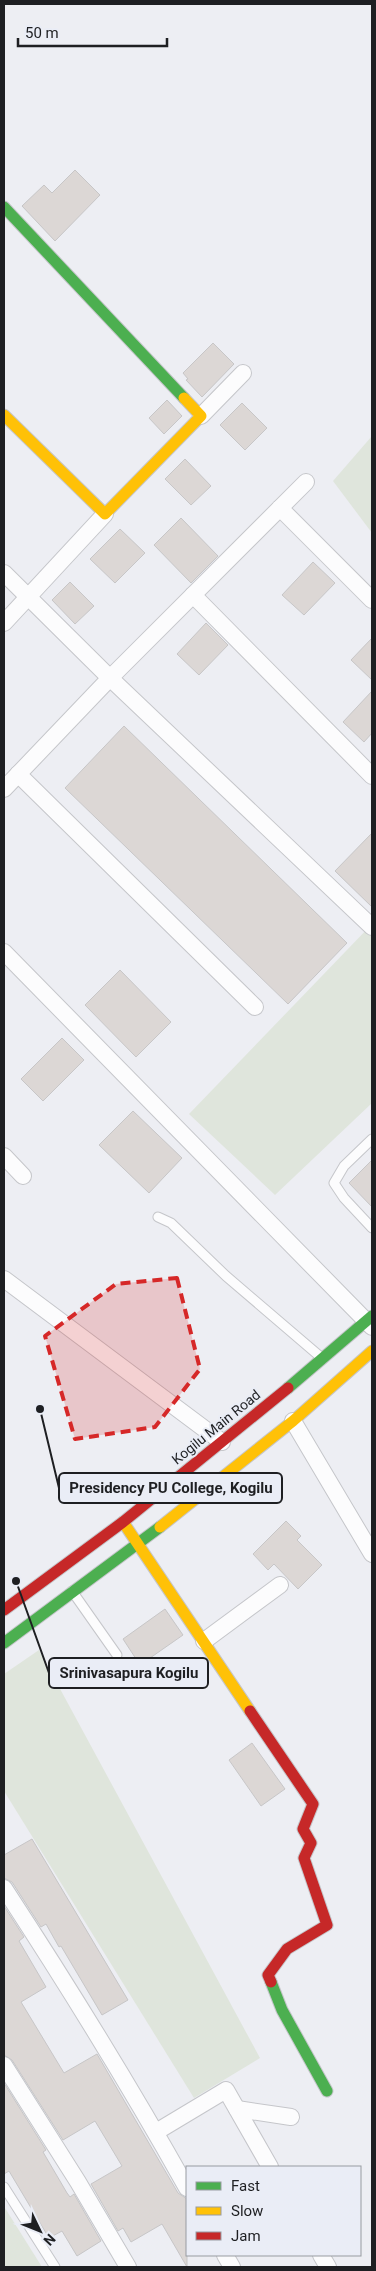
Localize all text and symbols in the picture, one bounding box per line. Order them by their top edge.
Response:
scale bar [18,15,166,47]
text: 50 m [25,24,59,42]
street label: Kogilu Main Road [169,1386,263,1468]
callout: Presidency PU College, Kogilu [59,1473,282,1503]
text: Presidency PU College, Kogilu [69,1479,273,1497]
callout: Srinivasapura Kogilu [49,1658,208,1688]
text: Srinivasapura Kogilu [60,1664,198,1682]
legend [186,2166,361,2256]
text: Fast [231,2177,260,2195]
text: Slow [231,2202,263,2220]
north arrow [15,2206,65,2256]
text: Jam [231,2227,261,2245]
text: N [40,2231,59,2249]

